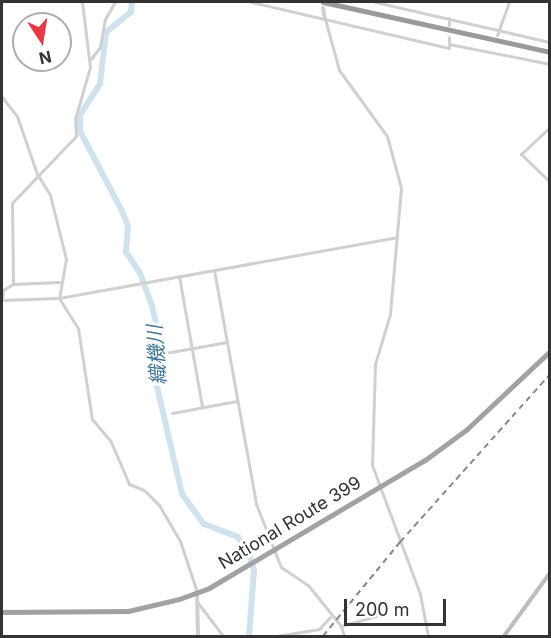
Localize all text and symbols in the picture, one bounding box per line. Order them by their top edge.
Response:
north arrow [12,12,72,72]
text: N [37,47,53,69]
water label: 織機川 [143,324,171,386]
street label: National Route 399 [215,472,365,574]
scale bar [347,587,449,625]
text: 200 m [355,599,410,620]

